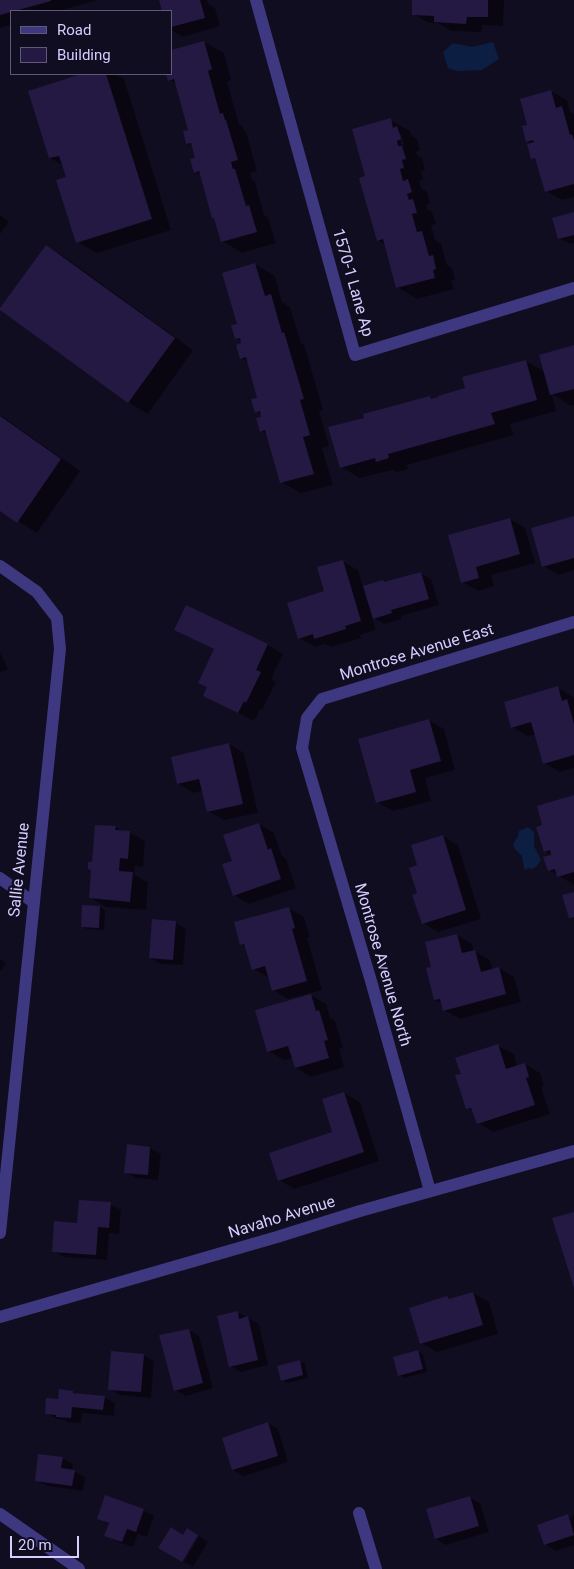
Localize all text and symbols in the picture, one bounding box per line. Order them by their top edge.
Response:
legend [10,10,172,75]
text: Road [57,21,91,39]
text: Building [57,46,111,64]
street label: 1570-1 Lane Ap [327,227,377,339]
street label: Montrose Avenue East [338,620,496,686]
street label: Sallie Avenue [6,822,34,918]
street label: Montrose Avenue North [349,881,415,1049]
street label: Navaho Avenue [226,1193,338,1243]
scale bar [12,1526,81,1558]
text: 20 m [18,1536,52,1554]

